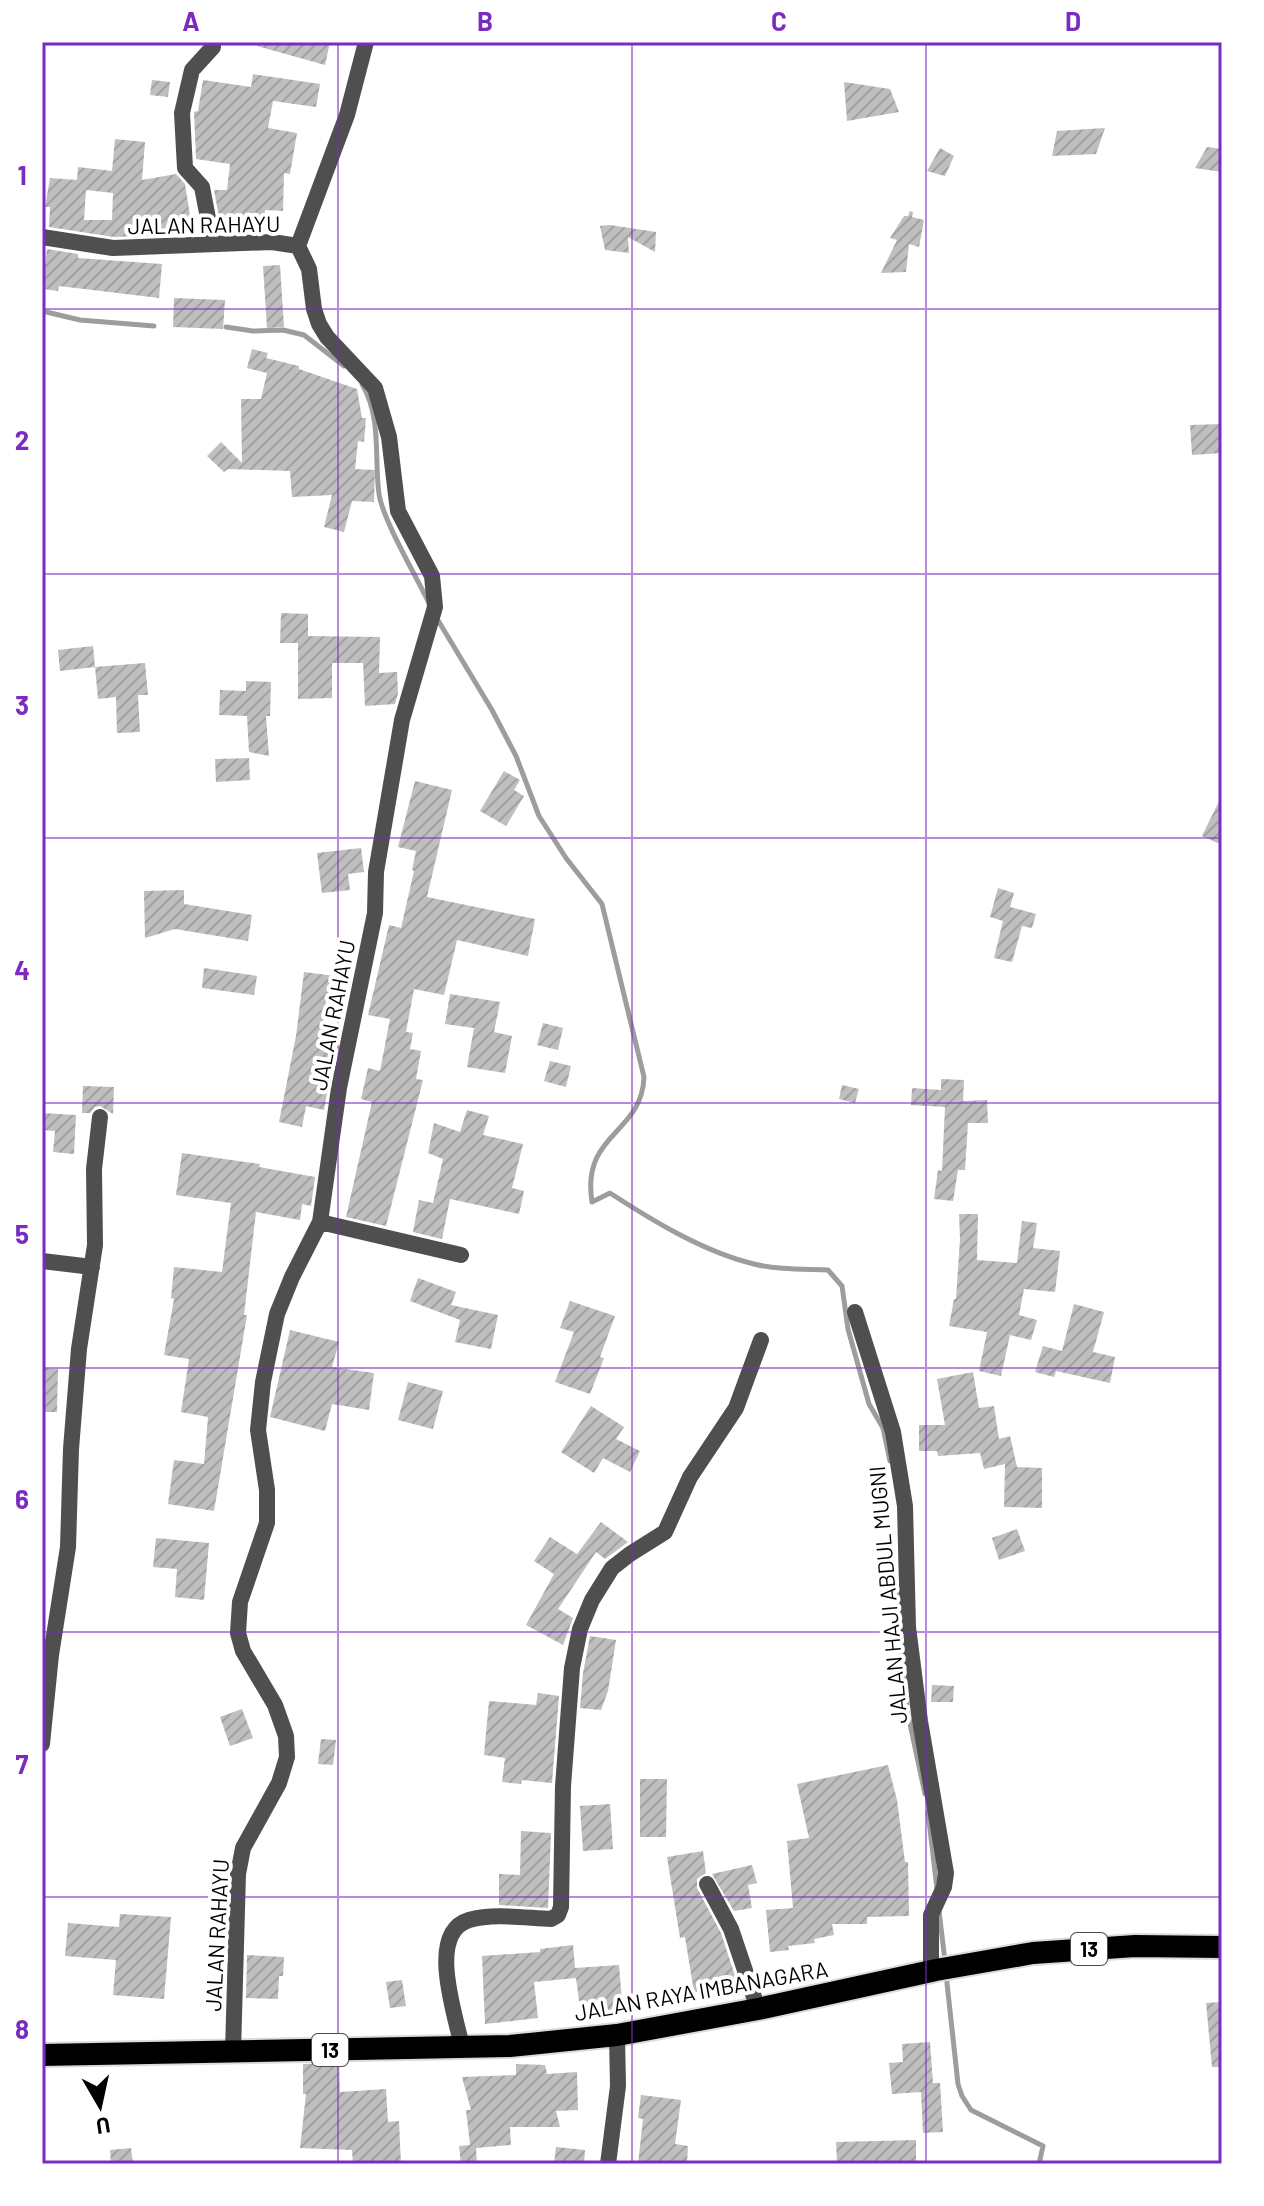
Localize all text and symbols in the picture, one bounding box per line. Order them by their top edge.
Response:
text: A [182,5,200,36]
text: B [477,5,493,36]
text: C [771,5,787,36]
text: D [1065,5,1081,36]
text: 1 [17,159,27,190]
street label: JALAN RAHAYU [127,210,281,238]
text: 2 [15,424,29,455]
text: 3 [15,689,29,720]
street label: JALAN RAHAYU [305,938,359,1092]
text: 4 [14,954,30,985]
text: 5 [15,1218,29,1249]
street label: JALAN HAJI ABDUL MUGNI [863,1465,911,1725]
text: 6 [15,1483,29,1514]
text: 7 [16,1748,29,1779]
street label: JALAN RAHAYU [199,1858,233,2012]
road number: 13 [1071,1933,1107,1965]
street label: JALAN RAYA IMBANAGARA [572,1955,830,2025]
text: 8 [15,2013,29,2044]
road number: 13 [312,2034,348,2066]
north arrow [60,2066,140,2146]
text: U [94,2113,112,2141]

